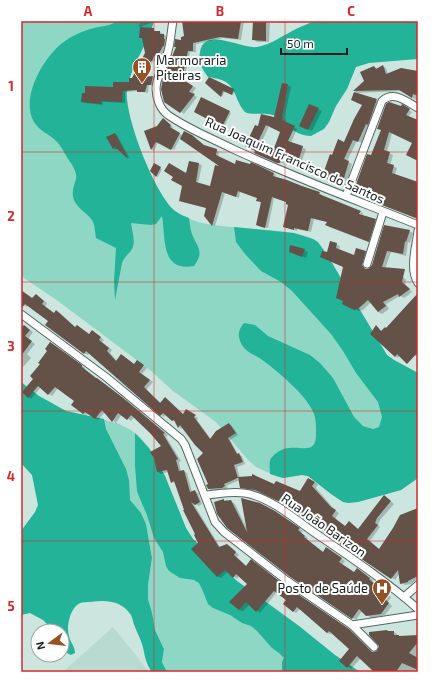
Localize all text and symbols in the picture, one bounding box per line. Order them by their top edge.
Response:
text: A [84,3,93,19]
text: B [216,3,224,19]
text: C [347,3,355,19]
scale bar [281,30,347,56]
text: 50 m [287,36,314,50]
place label: Marmoraria Piteiras [156,52,226,83]
building icon: Marmoraria Piteiras [131,56,153,84]
text: 1 [8,78,14,94]
street label: Rua Joaquim Francisco do Santos [203,113,387,207]
text: 2 [7,208,15,224]
text: 3 [7,338,15,354]
text: 4 [7,468,15,484]
street label: Rua João Barizon [279,490,369,560]
hospital icon: Posto de Saúde [371,577,393,605]
place label: Posto de Saúde [278,580,368,596]
text: 5 [7,598,15,614]
north arrow [30,623,70,663]
text: N [33,640,47,651]

